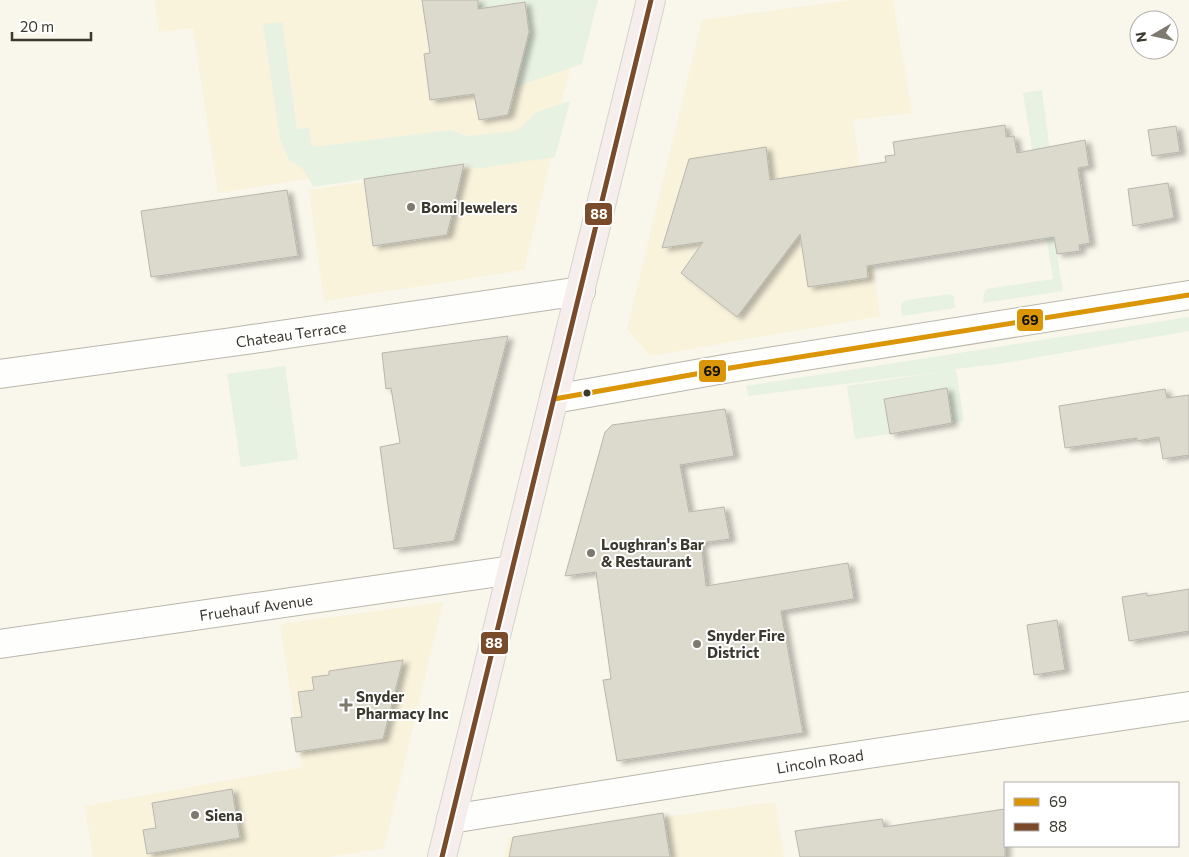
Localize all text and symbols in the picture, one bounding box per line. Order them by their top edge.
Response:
scale bar [12,10,91,42]
north arrow [1129,10,1179,60]
text: 20 m [20,17,54,35]
text: N [1131,31,1150,44]
place label: Bomi Jewelers [421,198,517,216]
marker: Bomi Jewelers [405,201,417,213]
line badge: 88 [584,202,613,226]
text: 88 [590,205,608,222]
line badge: 69 [1016,308,1044,332]
text: 69 [1021,311,1039,328]
street label: Chateau Terrace [235,317,347,351]
line badge: 69 [698,359,727,383]
text: 69 [703,362,721,379]
unlabelled marker [582,388,592,398]
place label: Loughran's Bar & Restaurant [601,535,704,570]
marker: Loughran's Bar & Restaurant [585,547,597,559]
street label: Fruehauf Avenue [198,590,314,624]
place label: Snyder Fire District [707,626,785,661]
line badge: 88 [480,631,509,655]
text: 88 [485,634,503,651]
marker: Snyder Fire District [691,638,703,650]
place label: Snyder Pharmacy Inc [356,687,449,722]
marker: Snyder Pharmacy Inc [340,699,352,711]
street label: Lincoln Road [775,745,865,777]
legend [1004,782,1179,847]
text: 69 [1049,792,1067,810]
place label: Siena [205,806,243,824]
marker: Siena [189,809,201,821]
text: 88 [1049,817,1067,835]

